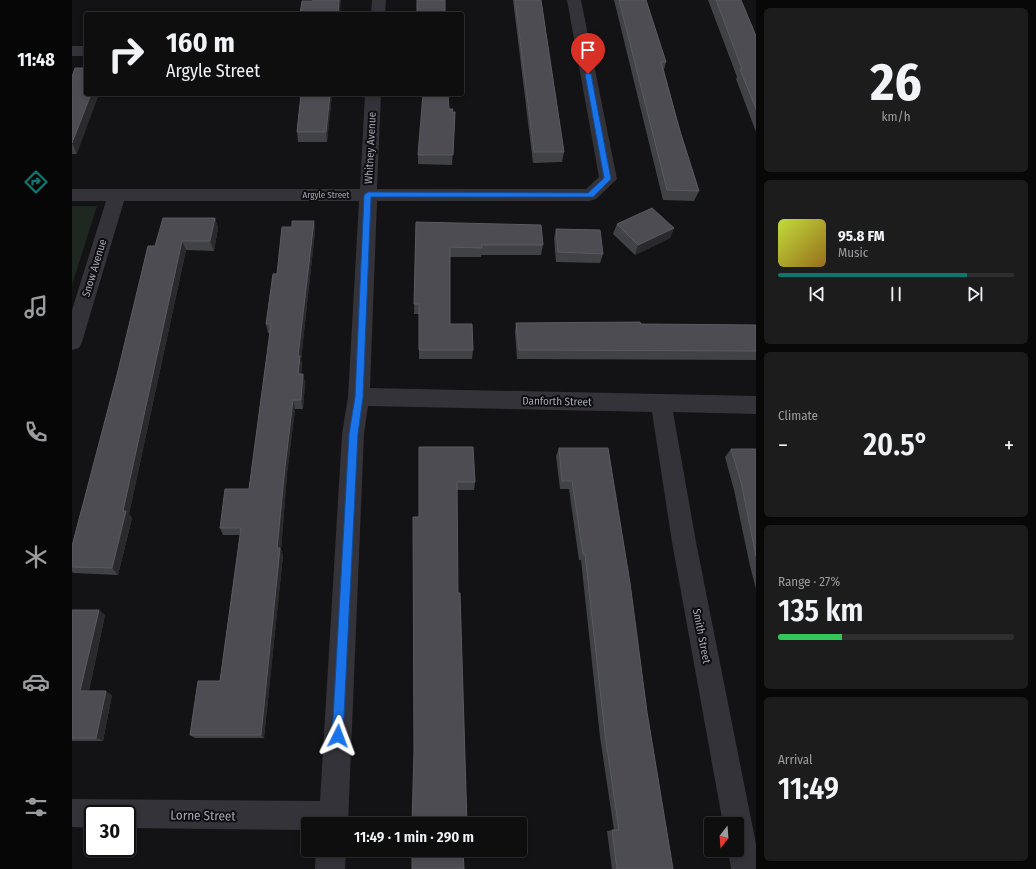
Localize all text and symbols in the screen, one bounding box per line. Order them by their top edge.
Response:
text: 160 m [166,26,235,59]
icon: right [100,28,152,80]
pin [571,33,605,74]
icon: arrive [577,39,599,61]
text: 11:48 [17,49,55,71]
text: 26 [870,51,922,114]
text: Argyle Street [166,60,260,82]
text: km/h [882,109,911,124]
street label: Whitney Avenue [362,112,379,184]
icon: directions [22,168,50,196]
street label: Argyle Street [302,190,350,200]
text: 95.8 FM [838,227,885,245]
street label: Snow Avenue [80,238,109,299]
text: Music [838,245,868,260]
icon: previous [806,283,828,305]
icon: pause [885,283,907,305]
icon: next [964,283,986,305]
icon: music [22,293,50,321]
street label: Danforth Street [522,394,592,409]
text: Climate [778,408,818,423]
icon: phone [22,418,50,446]
text: 20.5° [863,427,929,463]
text: − [778,432,788,459]
text: + [1004,432,1014,459]
icon: climate [22,543,50,571]
text: Range · 27% [778,574,840,589]
text: 135 km [778,593,863,629]
street label: Smith Street [690,608,713,665]
icon: car [22,668,50,696]
position arrow [317,715,359,757]
text: Arrival [778,752,812,767]
text: 11:49 [778,771,839,807]
icon: filters [22,793,50,821]
speed limit sign: 30 [84,805,136,857]
street label: Lorne Street [170,807,236,824]
north arrow [704,817,744,857]
map controls [704,817,744,857]
text: 11:49 · 1 min · 290 m [354,828,474,846]

